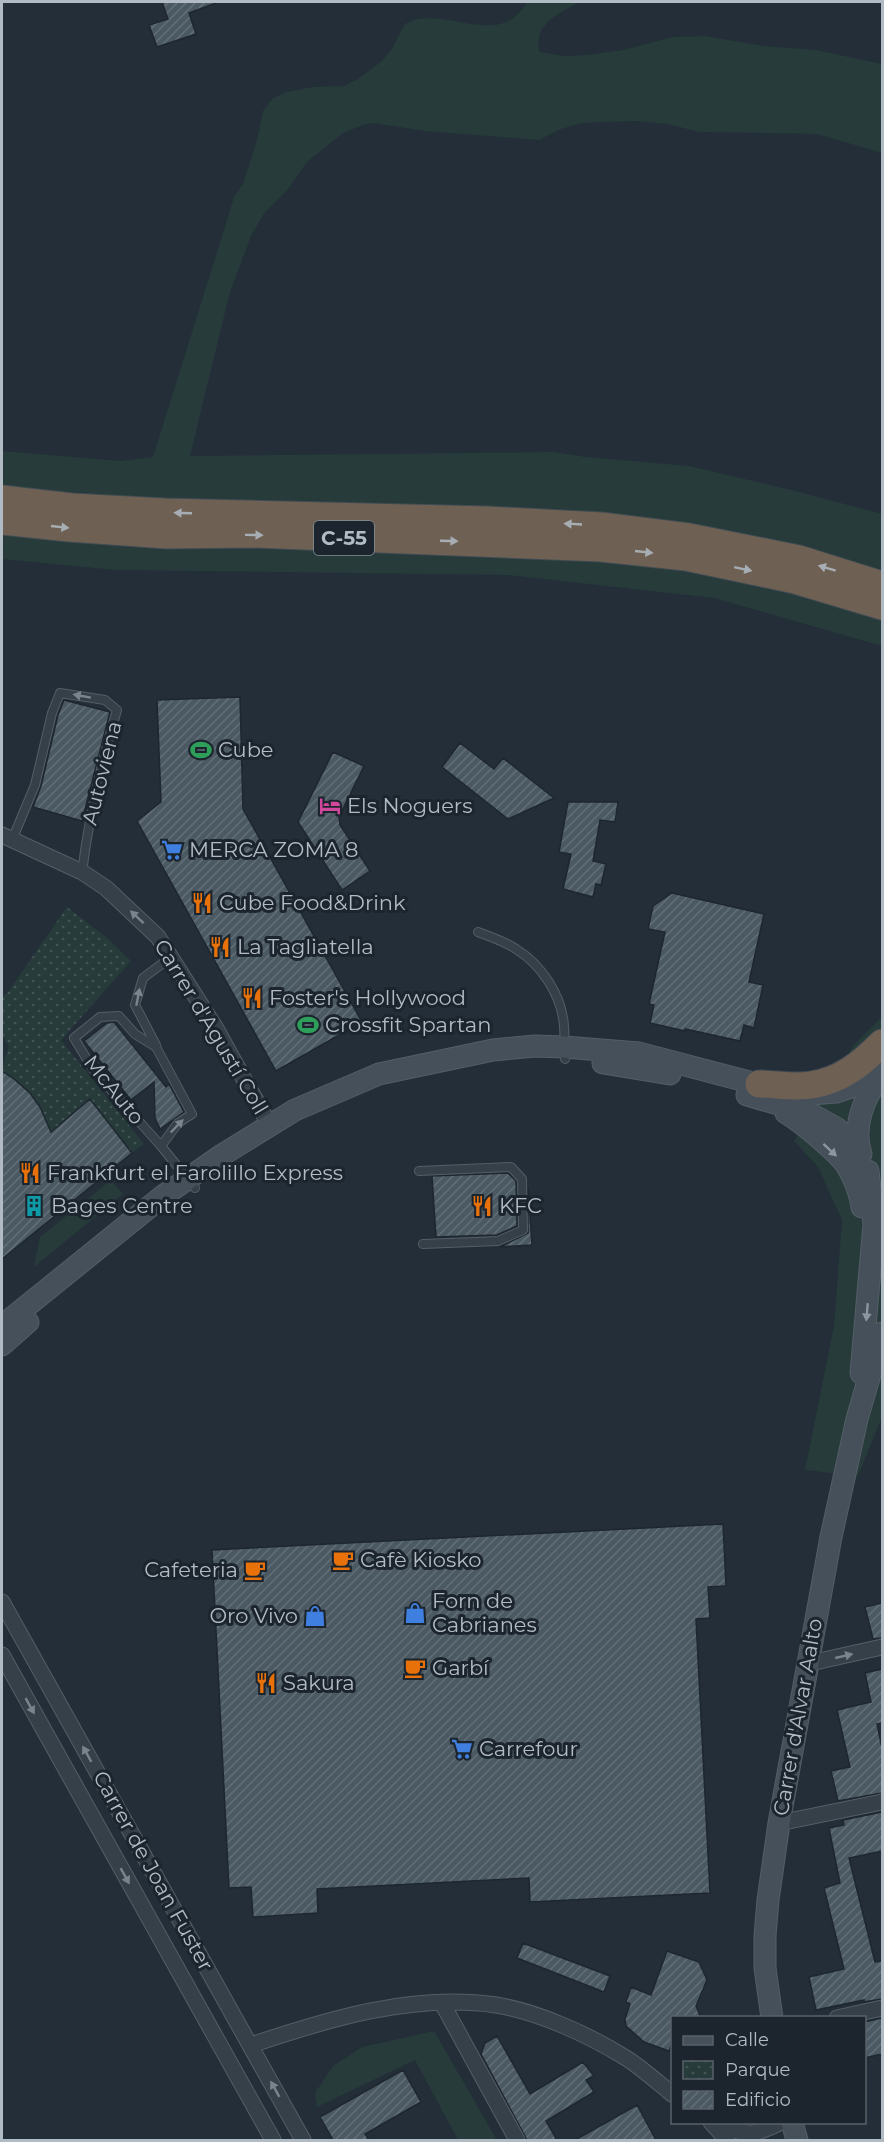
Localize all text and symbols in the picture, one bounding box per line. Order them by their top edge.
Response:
one-way arrow [174,508,193,518]
one-way arrow [563,520,582,529]
road number: C-55 [314,521,374,555]
one-way arrow [50,522,69,532]
one-way arrow [245,530,264,539]
one-way arrow [440,537,459,546]
one-way arrow [634,548,653,557]
one-way arrow [818,562,836,572]
one-way arrow [734,565,753,574]
one-way arrow [72,691,91,700]
street label: Autoviena [77,718,126,827]
place label: Cube [218,737,274,762]
sports icon: Cube [189,738,213,762]
place label: Els Noguers [347,793,473,818]
hotel icon: Els Noguers [318,794,342,818]
place label: MERCA ZOMA 8 [189,837,358,862]
supermarket icon: MERCA ZOMA 8 [160,838,184,862]
place label: Cube Food&Drink [219,890,406,915]
restaurant icon: Cube Food&Drink [190,891,214,915]
one-way arrow [129,910,144,924]
place label: La Tagliatella [237,934,374,959]
street label: Carrer d'Agustí Coll [149,935,274,1119]
restaurant icon: La Tagliatella [208,935,232,959]
place label: Foster's Hollywood [269,985,466,1010]
restaurant icon: Foster's Hollywood [240,986,264,1010]
one-way arrow [134,987,143,1006]
place label: Crossfit Spartan [325,1012,491,1037]
sports icon: Crossfit Spartan [296,1013,320,1037]
street label: McAuto [79,1050,150,1129]
one-way arrow [170,1119,184,1134]
one-way arrow [823,1143,838,1157]
place label: Frankfurt el Farolillo Express [47,1160,343,1185]
restaurant icon: Frankfurt el Farolillo Express [18,1161,42,1185]
place label: Bages Centre [51,1193,193,1218]
place label: KFC [499,1193,542,1218]
building icon: Bages Centre [22,1194,46,1218]
restaurant icon: KFC [470,1194,494,1218]
one-way arrow [862,1303,872,1322]
place label: Cafè Kiosko [360,1547,482,1572]
cafe icon: Cafè Kiosko [331,1548,355,1572]
place label: Cafeteria [144,1557,238,1582]
cafe icon: Cafeteria [243,1558,267,1582]
place label: Forn de Cabrianes [432,1588,537,1637]
shop icon: Forn de Cabrianes [403,1601,427,1625]
place label: Oro Vivo [209,1603,298,1628]
shop icon: Oro Vivo [303,1604,327,1628]
street label: Carrer d'Alvar Aalto [768,1616,827,1818]
one-way arrow [835,1651,854,1660]
place label: Garbí [432,1655,490,1680]
cafe icon: Garbí [403,1656,427,1680]
place label: Sakura [283,1670,355,1695]
restaurant icon: Sakura [254,1671,278,1695]
one-way arrow [25,1697,35,1714]
place label: Carrefour [479,1736,578,1761]
supermarket icon: Carrefour [450,1737,474,1761]
one-way arrow [82,1745,92,1762]
street label: Carrer de Joan Fuster [88,1766,219,1975]
one-way arrow [120,1868,130,1885]
legend [671,2016,866,2124]
text: Calle [725,2029,769,2051]
text: Parque [725,2059,791,2081]
one-way arrow [270,2080,280,2097]
text: Edificio [725,2089,791,2111]

